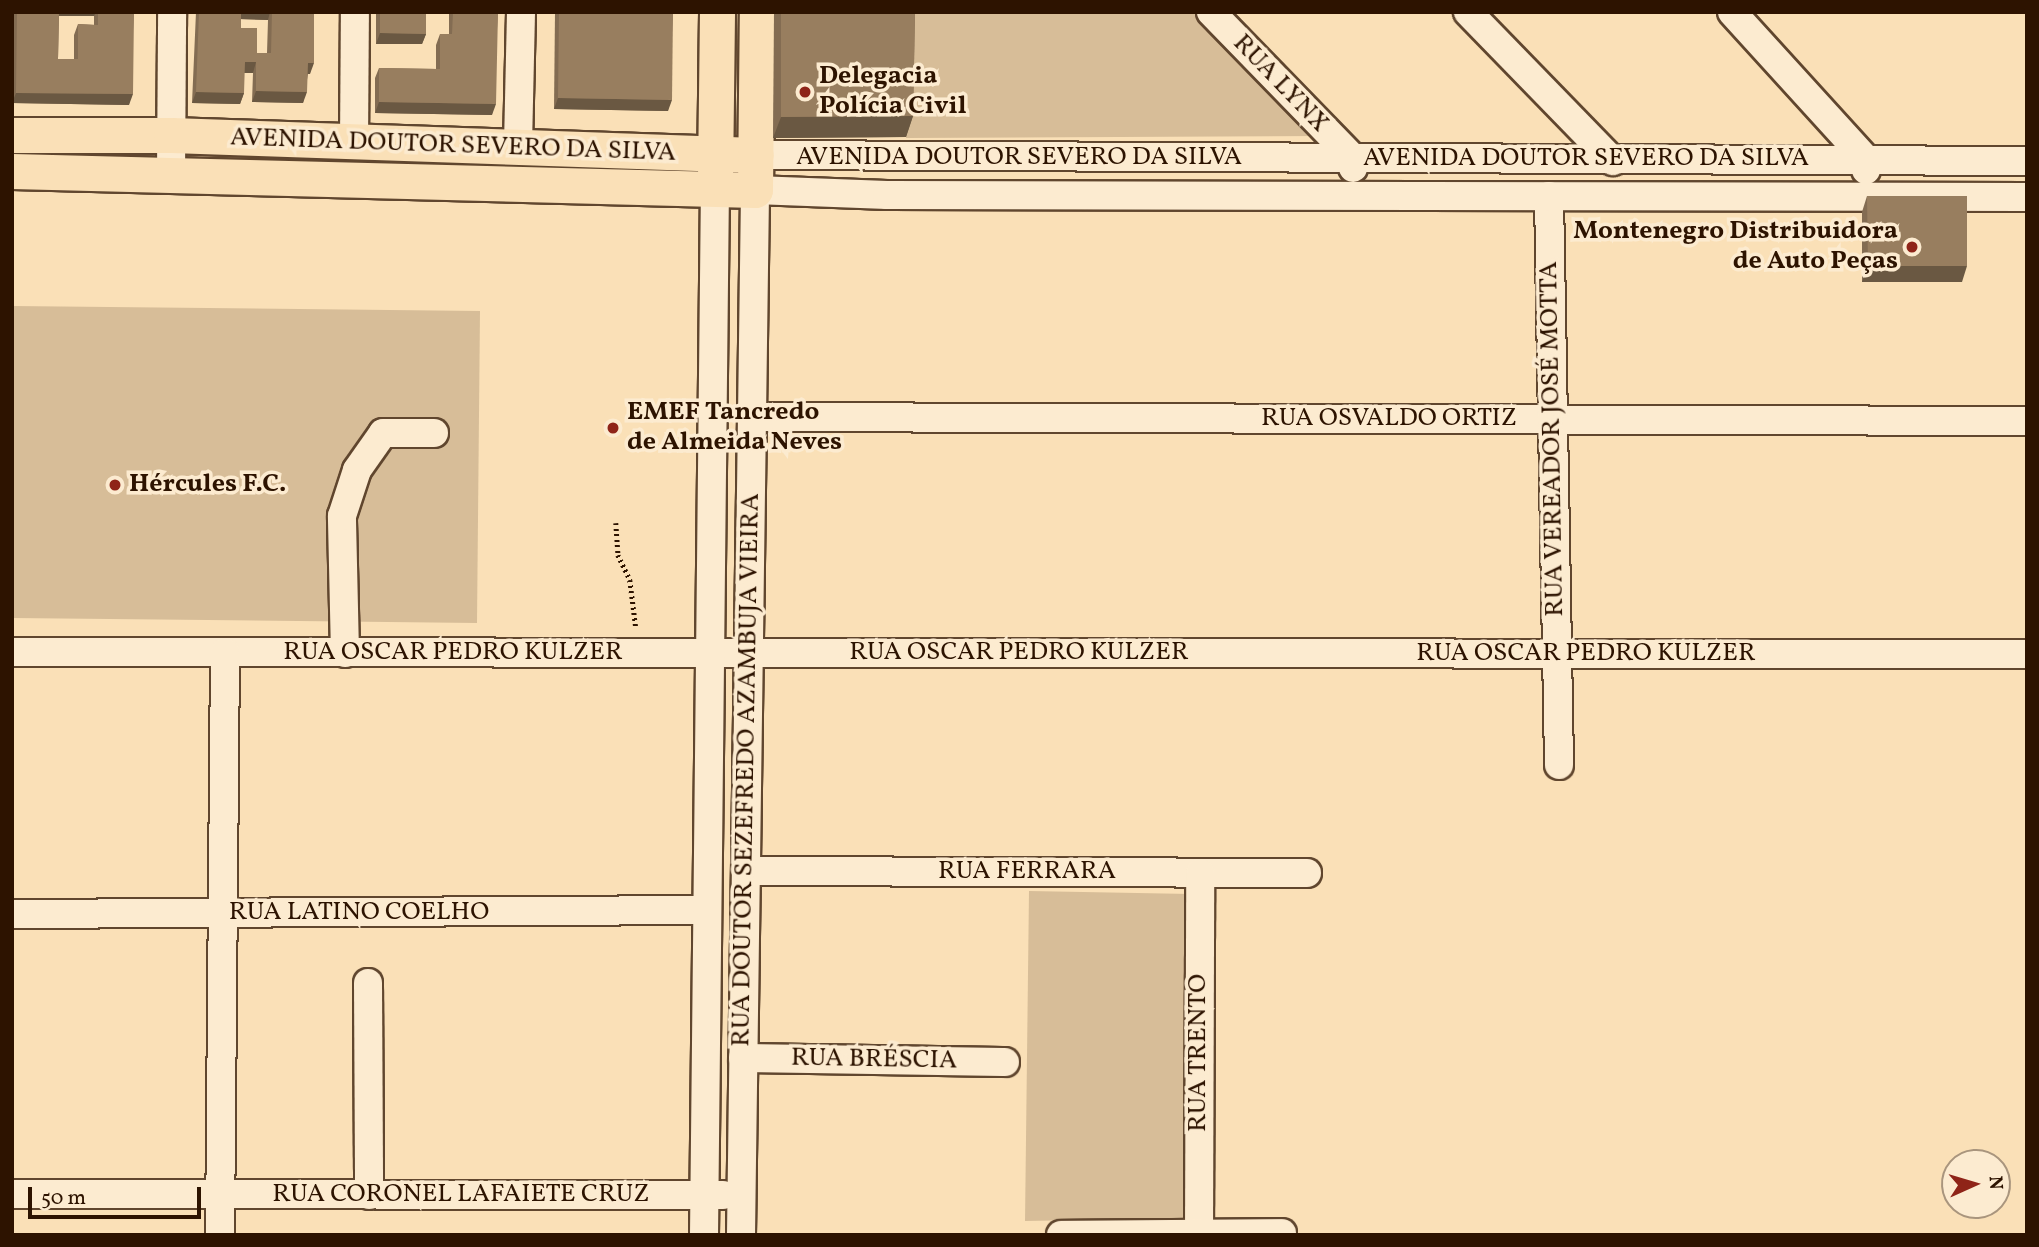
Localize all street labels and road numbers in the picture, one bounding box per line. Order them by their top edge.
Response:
street label: RUA LYNX [1226,28,1334,140]
street label: AVENIDA DOUTOR SEVERO DA SILVA [230,123,676,169]
street label: AVENIDA DOUTOR SEVERO DA SILVA [796,142,1242,174]
street label: AVENIDA DOUTOR SEVERO DA SILVA [1363,143,1809,175]
street label: RUA VEREADOR JOSÉ MOTTA [1534,261,1572,617]
street label: RUA OSVALDO ORTIZ [1261,403,1517,435]
street label: RUA DOUTOR SEZEFREDO AZAMBUJA VIEIRA [727,493,767,1047]
street label: RUA OSCAR PEDRO KULZER [283,637,623,669]
street label: RUA OSCAR PEDRO KULZER [849,637,1189,669]
street label: RUA OSCAR PEDRO KULZER [1416,638,1756,670]
street label: RUA FERRARA [938,856,1116,888]
street label: RUA LATINO COELHO [229,897,489,929]
street label: RUA TRENTO [1183,973,1215,1133]
street label: RUA BRÉSCIA [791,1043,957,1077]
street label: RUA CORONEL LAFAIETE CRUZ [272,1179,650,1211]

